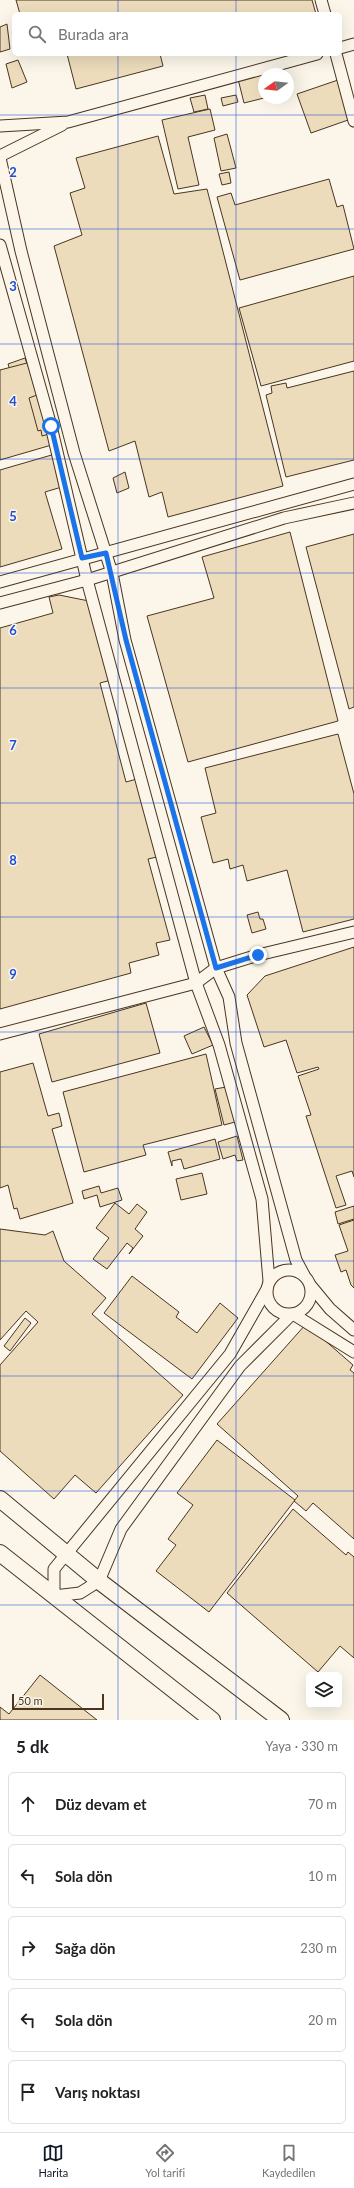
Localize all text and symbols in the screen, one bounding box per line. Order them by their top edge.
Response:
search box [12,12,342,56]
icon: search [26,23,48,45]
text: Burada ara [58,25,129,43]
north arrow [258,68,294,104]
text: 2 [9,164,17,180]
text: 3 [9,278,17,294]
text: 4 [9,393,17,409]
route start [42,417,60,435]
text: 5 [9,508,17,524]
text: 6 [9,622,17,638]
text: 7 [9,737,17,753]
text: 8 [9,852,17,868]
route end [249,946,267,964]
text: 9 [9,966,17,982]
map controls [306,1672,342,1708]
button: layers [306,1672,342,1708]
scale bar [12,1692,104,1711]
text: 50 m [18,1694,43,1707]
text: 5 dk [16,1736,49,1757]
text: Yaya · 330 m [265,1738,338,1754]
icon: ahead [17,1793,39,1815]
text: Düz devam et [55,1795,147,1813]
text: 70 m [308,1796,337,1812]
icon: left [17,1865,39,1887]
text: Sola dön [55,1867,112,1885]
text: 10 m [308,1868,337,1884]
icon: right [17,1937,39,1959]
text: Sağa dön [55,1939,116,1957]
text: 230 m [300,1940,337,1956]
icon: left [17,2009,39,2031]
text: Sola dön [55,2011,112,2029]
text: 20 m [308,2012,337,2028]
icon: arrive [17,2081,39,2103]
text: Varış noktası [55,2083,140,2101]
tab: Harita [38,2142,68,2179]
tab: Yol tarifi [145,2142,185,2179]
tab: Kaydedilen [262,2142,316,2179]

